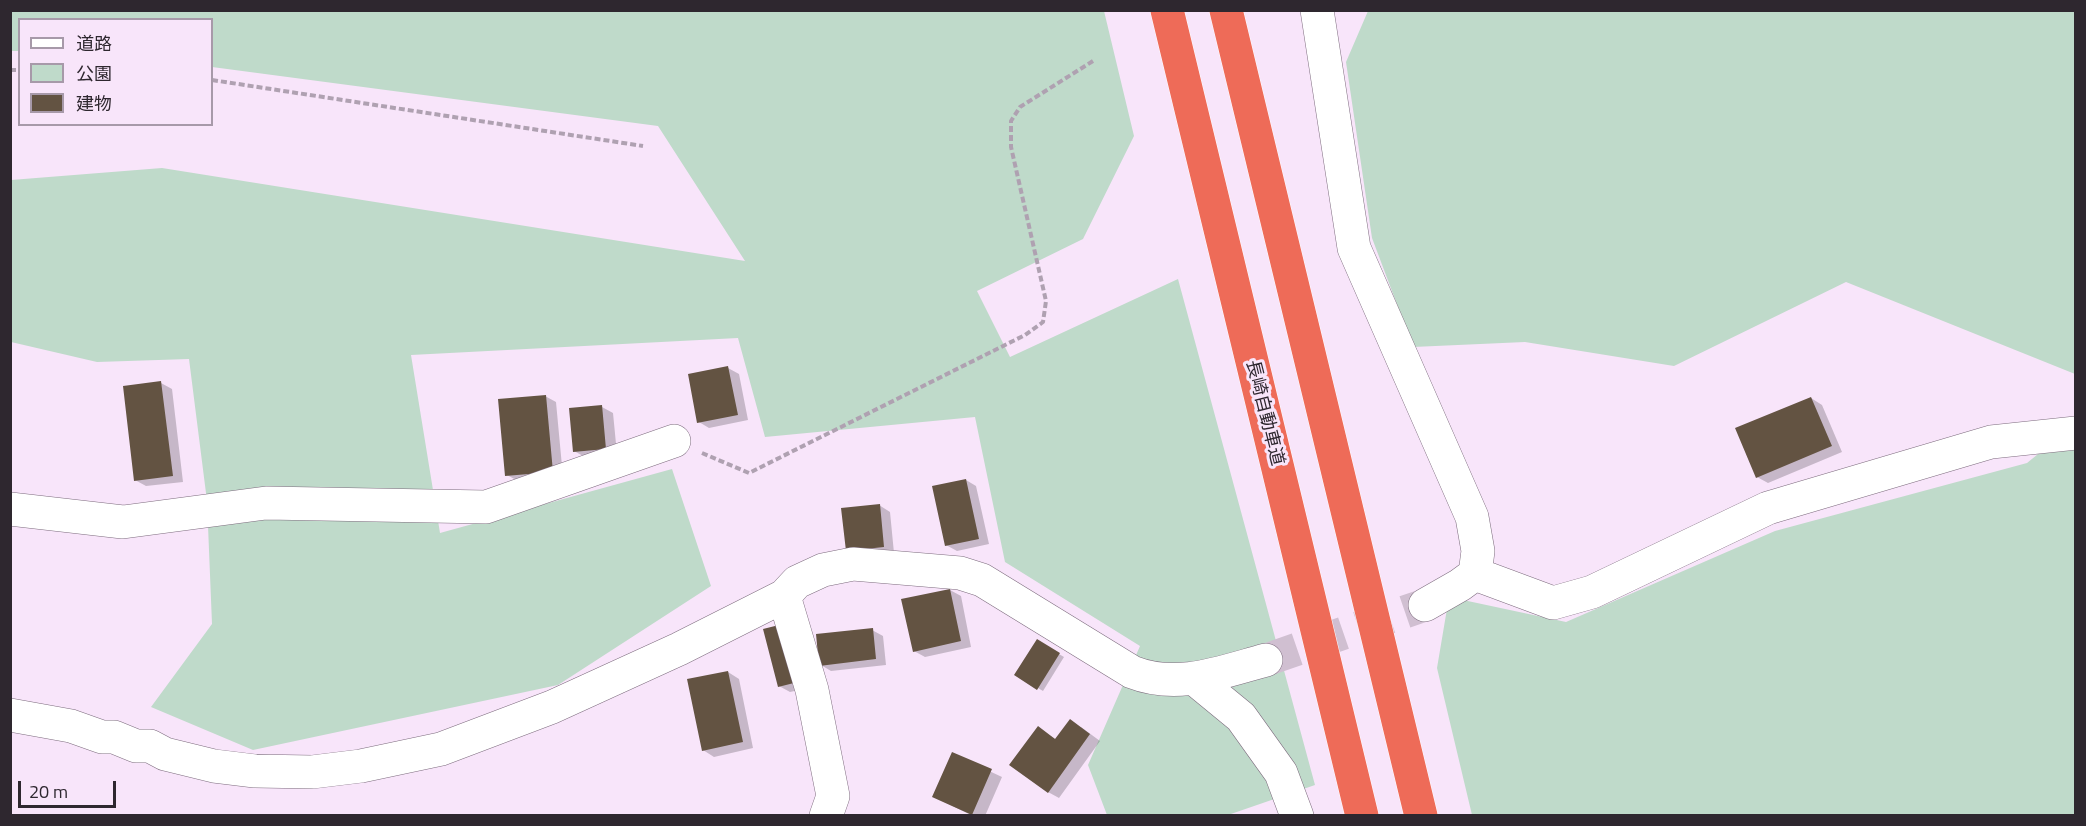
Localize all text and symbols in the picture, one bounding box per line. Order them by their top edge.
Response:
legend [18,18,213,126]
text: 道路 [76,30,112,57]
text: 公園 [76,60,112,87]
text: 建物 [76,90,112,117]
street label: 長崎自動車道 [1240,358,1288,468]
scale bar [21,769,118,807]
text: 20 m [29,778,68,805]

